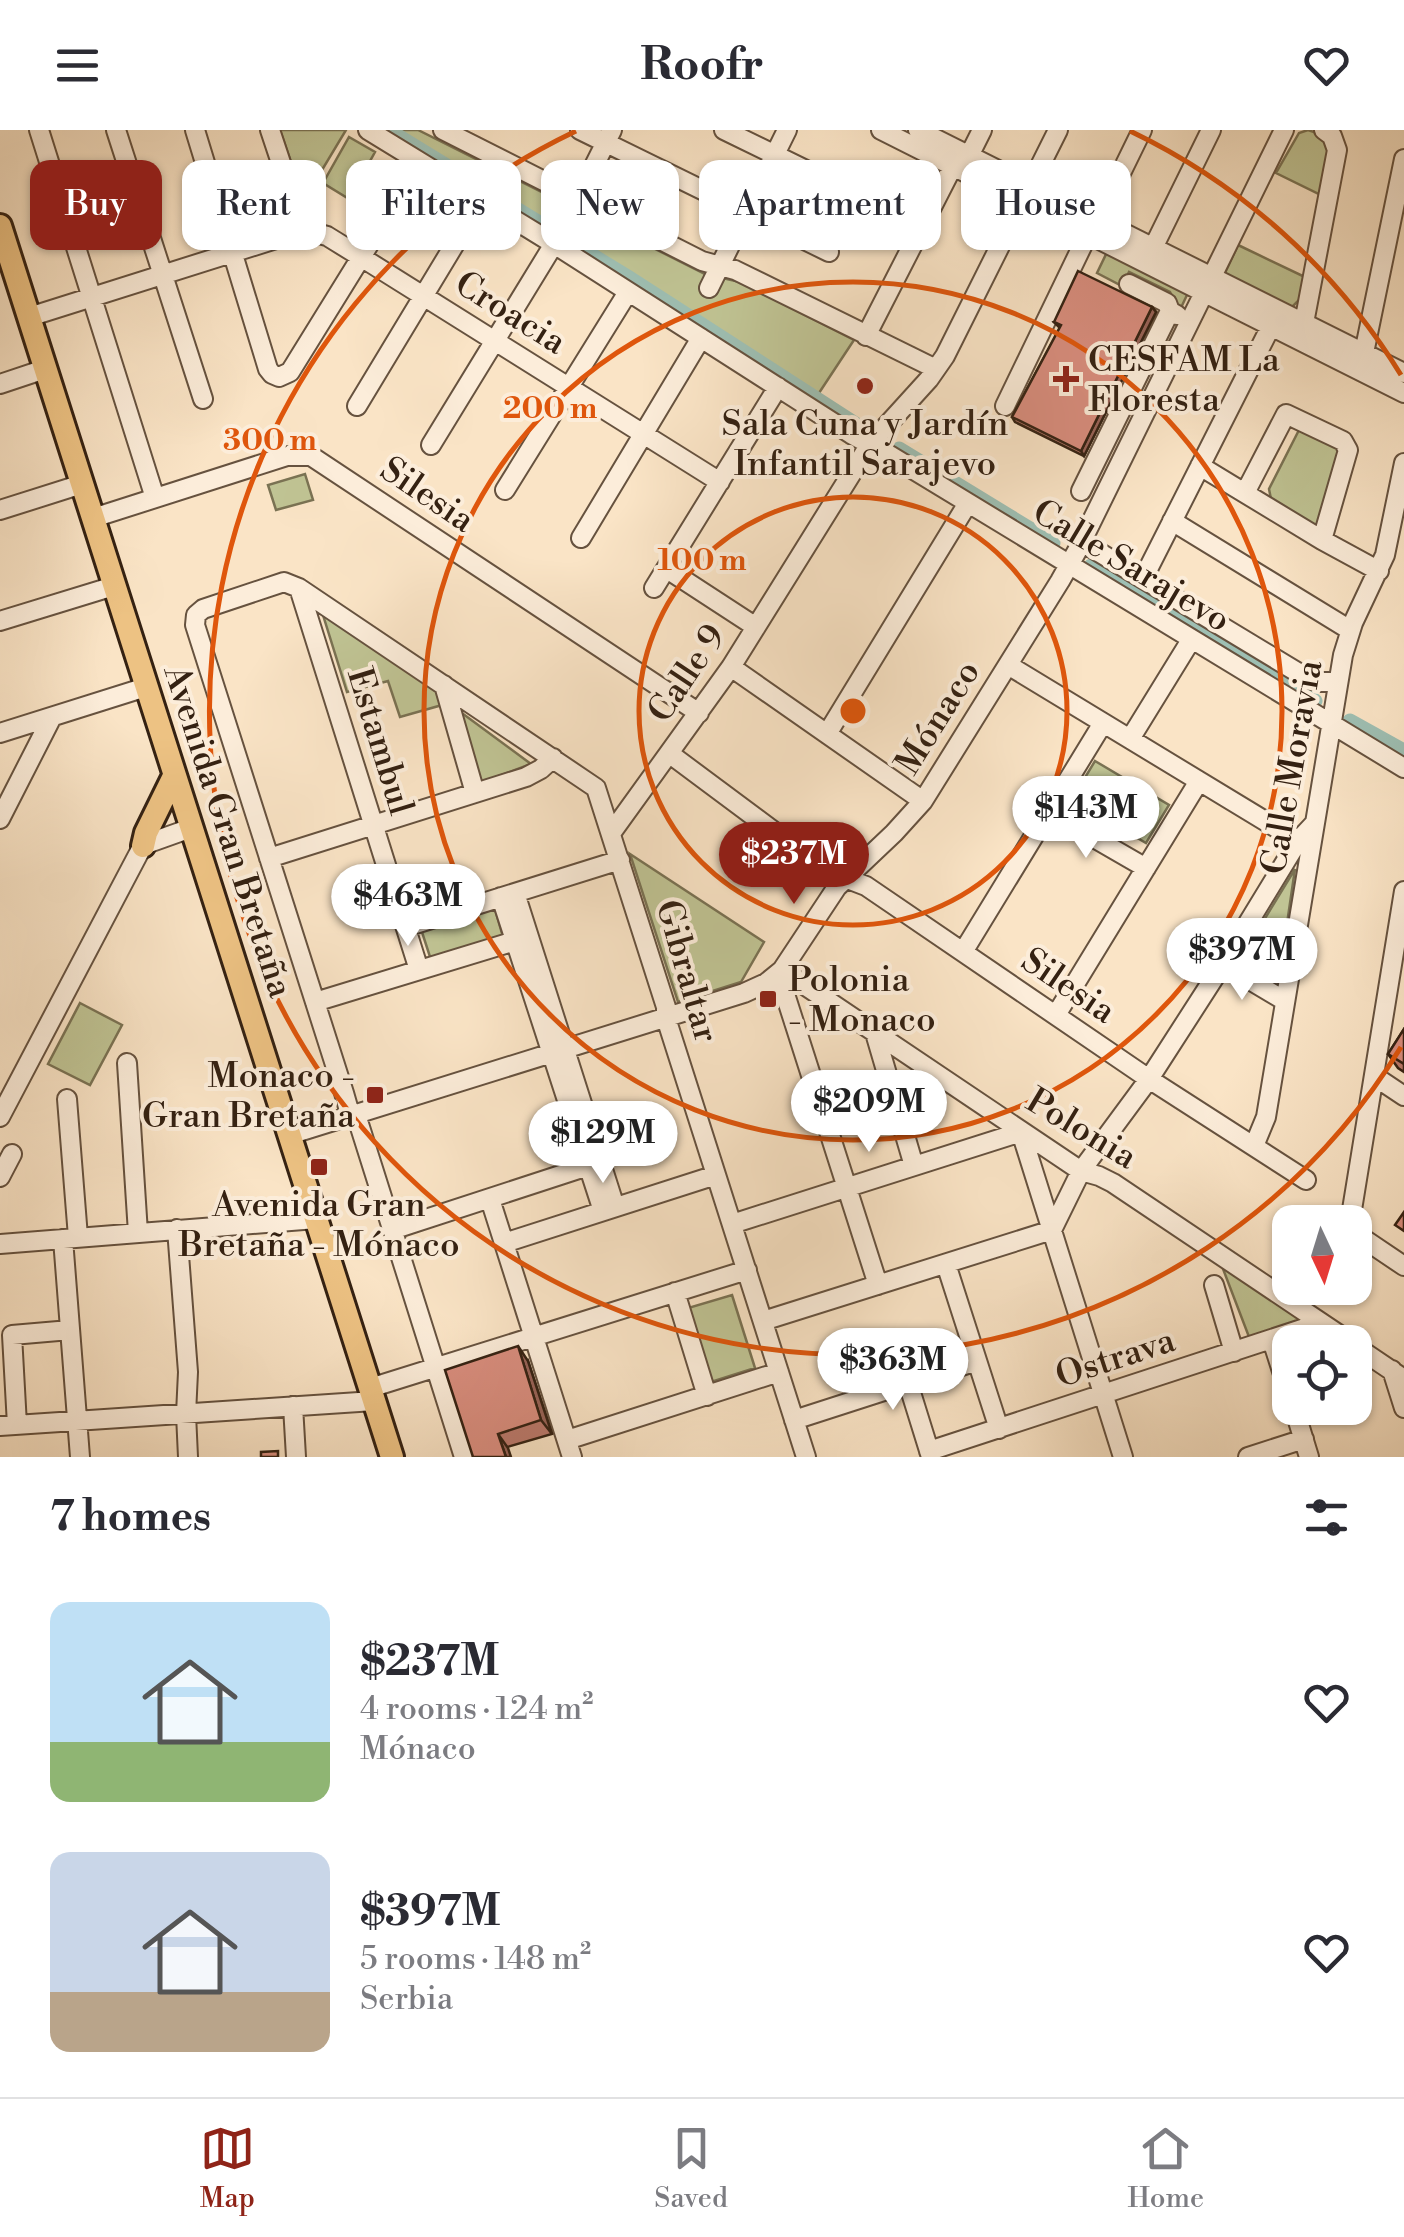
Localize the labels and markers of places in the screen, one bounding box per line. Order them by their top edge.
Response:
place label: CESFAM La Floresta [1088,339,1280,422]
marker: CESFAM La Floresta [1053,366,1079,392]
marker: Sala Cuna y Jardín Infantil Sarajevo [854,375,876,397]
place label: Sala Cuna y Jardín Infantil Sarajevo [722,403,1009,486]
centre of rings [835,693,871,729]
pin: $143M [1016,776,1156,861]
pin: $237M [724,822,864,907]
pin: $463M [338,864,478,949]
pin: $397M [1172,918,1312,1003]
place label: Polonia - Monaco [788,959,936,1042]
marker: Polonia - Monaco [757,988,779,1010]
place label: Monaco - Gran Bretaña [142,1055,355,1138]
pin: $209M [799,1070,939,1155]
marker: Monaco - Gran Bretaña [364,1084,386,1106]
pin: $129M [533,1101,673,1186]
marker: Avenida Gran Bretaña - Mónaco [308,1156,330,1178]
place label: Avenida Gran Bretaña - Mónaco [177,1184,460,1267]
pin: $363M [823,1328,963,1413]

